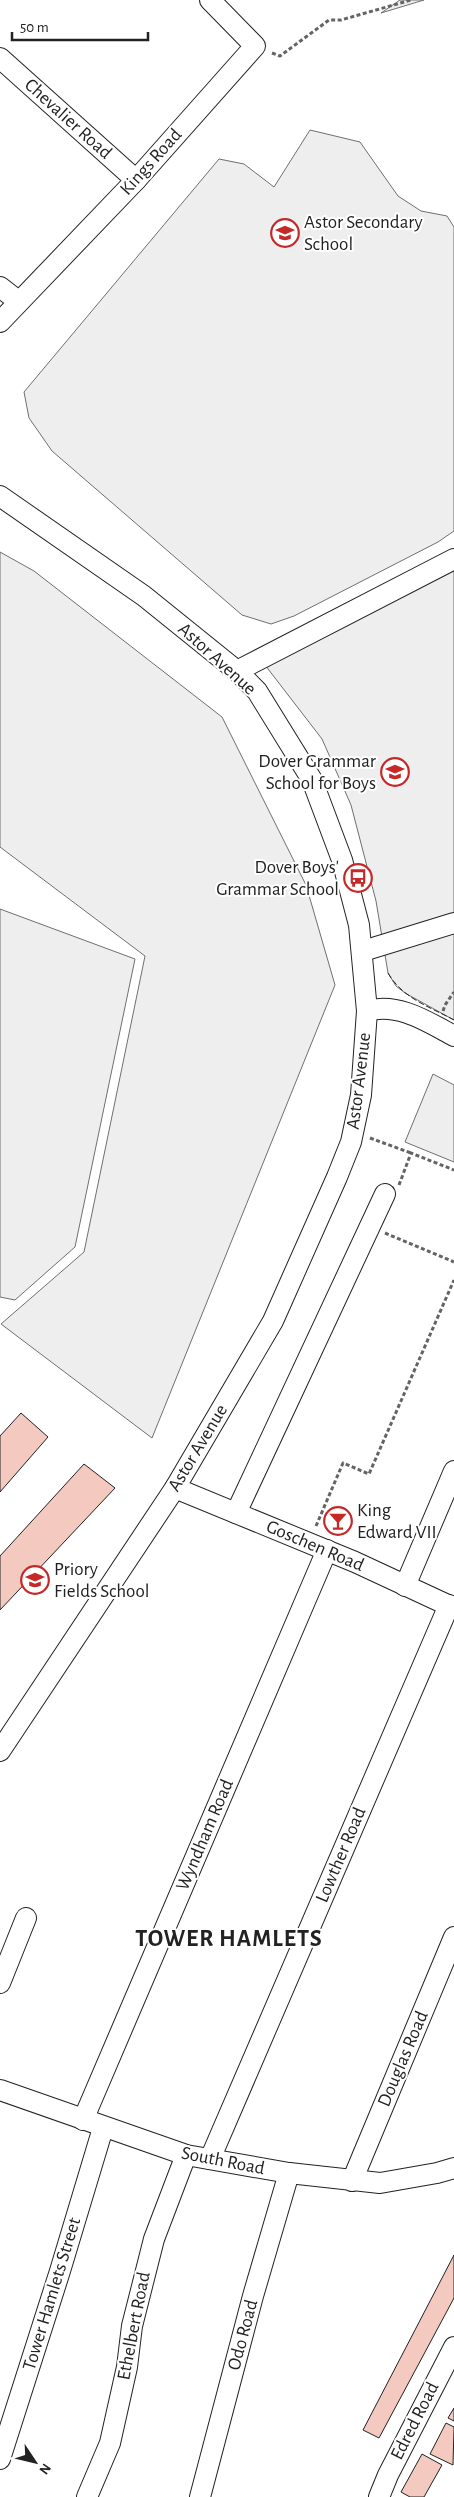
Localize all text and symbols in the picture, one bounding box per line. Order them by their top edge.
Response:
scale bar [12,10,149,42]
text: 50 m [20,20,49,35]
street label: Chevalier Road [21,75,115,163]
street label: Kings Road [117,125,186,199]
place label: Astor Secondary School [304,213,423,254]
school or university icon: Astor Secondary School [270,218,300,248]
street label: Astor Avenue [174,619,260,699]
place label: Dover Grammar School for Boys [258,752,376,793]
school or university icon: Dover Grammar School for Boys [380,757,410,787]
place label: Dover Boys' Grammar School [216,858,339,899]
bus stop icon: Dover Boys' Grammar School [343,863,373,893]
street label: Astor Avenue [344,1031,374,1131]
street label: Astor Avenue [165,1401,231,1495]
place label: King Edward VII [357,1501,437,1542]
bar icon: King Edward VII [323,1506,353,1536]
street label: Goschen Road [263,1517,367,1575]
place label: Priory Fields School [54,1560,149,1601]
school or university icon: Priory Fields School [20,1565,50,1595]
street label: Wyndham Road [173,1776,237,1893]
street label: Lowther Road [312,1805,370,1905]
district label: TOWER HAMLETS [135,1927,323,1951]
street label: Douglas Road [374,2008,432,2110]
street label: South Road [180,2144,266,2178]
street label: Tower Hamlets Street [20,2215,84,2373]
street label: Ethelbert Road [114,2270,154,2382]
street label: Odo Road [224,2298,262,2372]
street label: Edred Road [387,2379,443,2463]
north arrow [10,2437,60,2487]
text: N [36,2461,53,2477]

